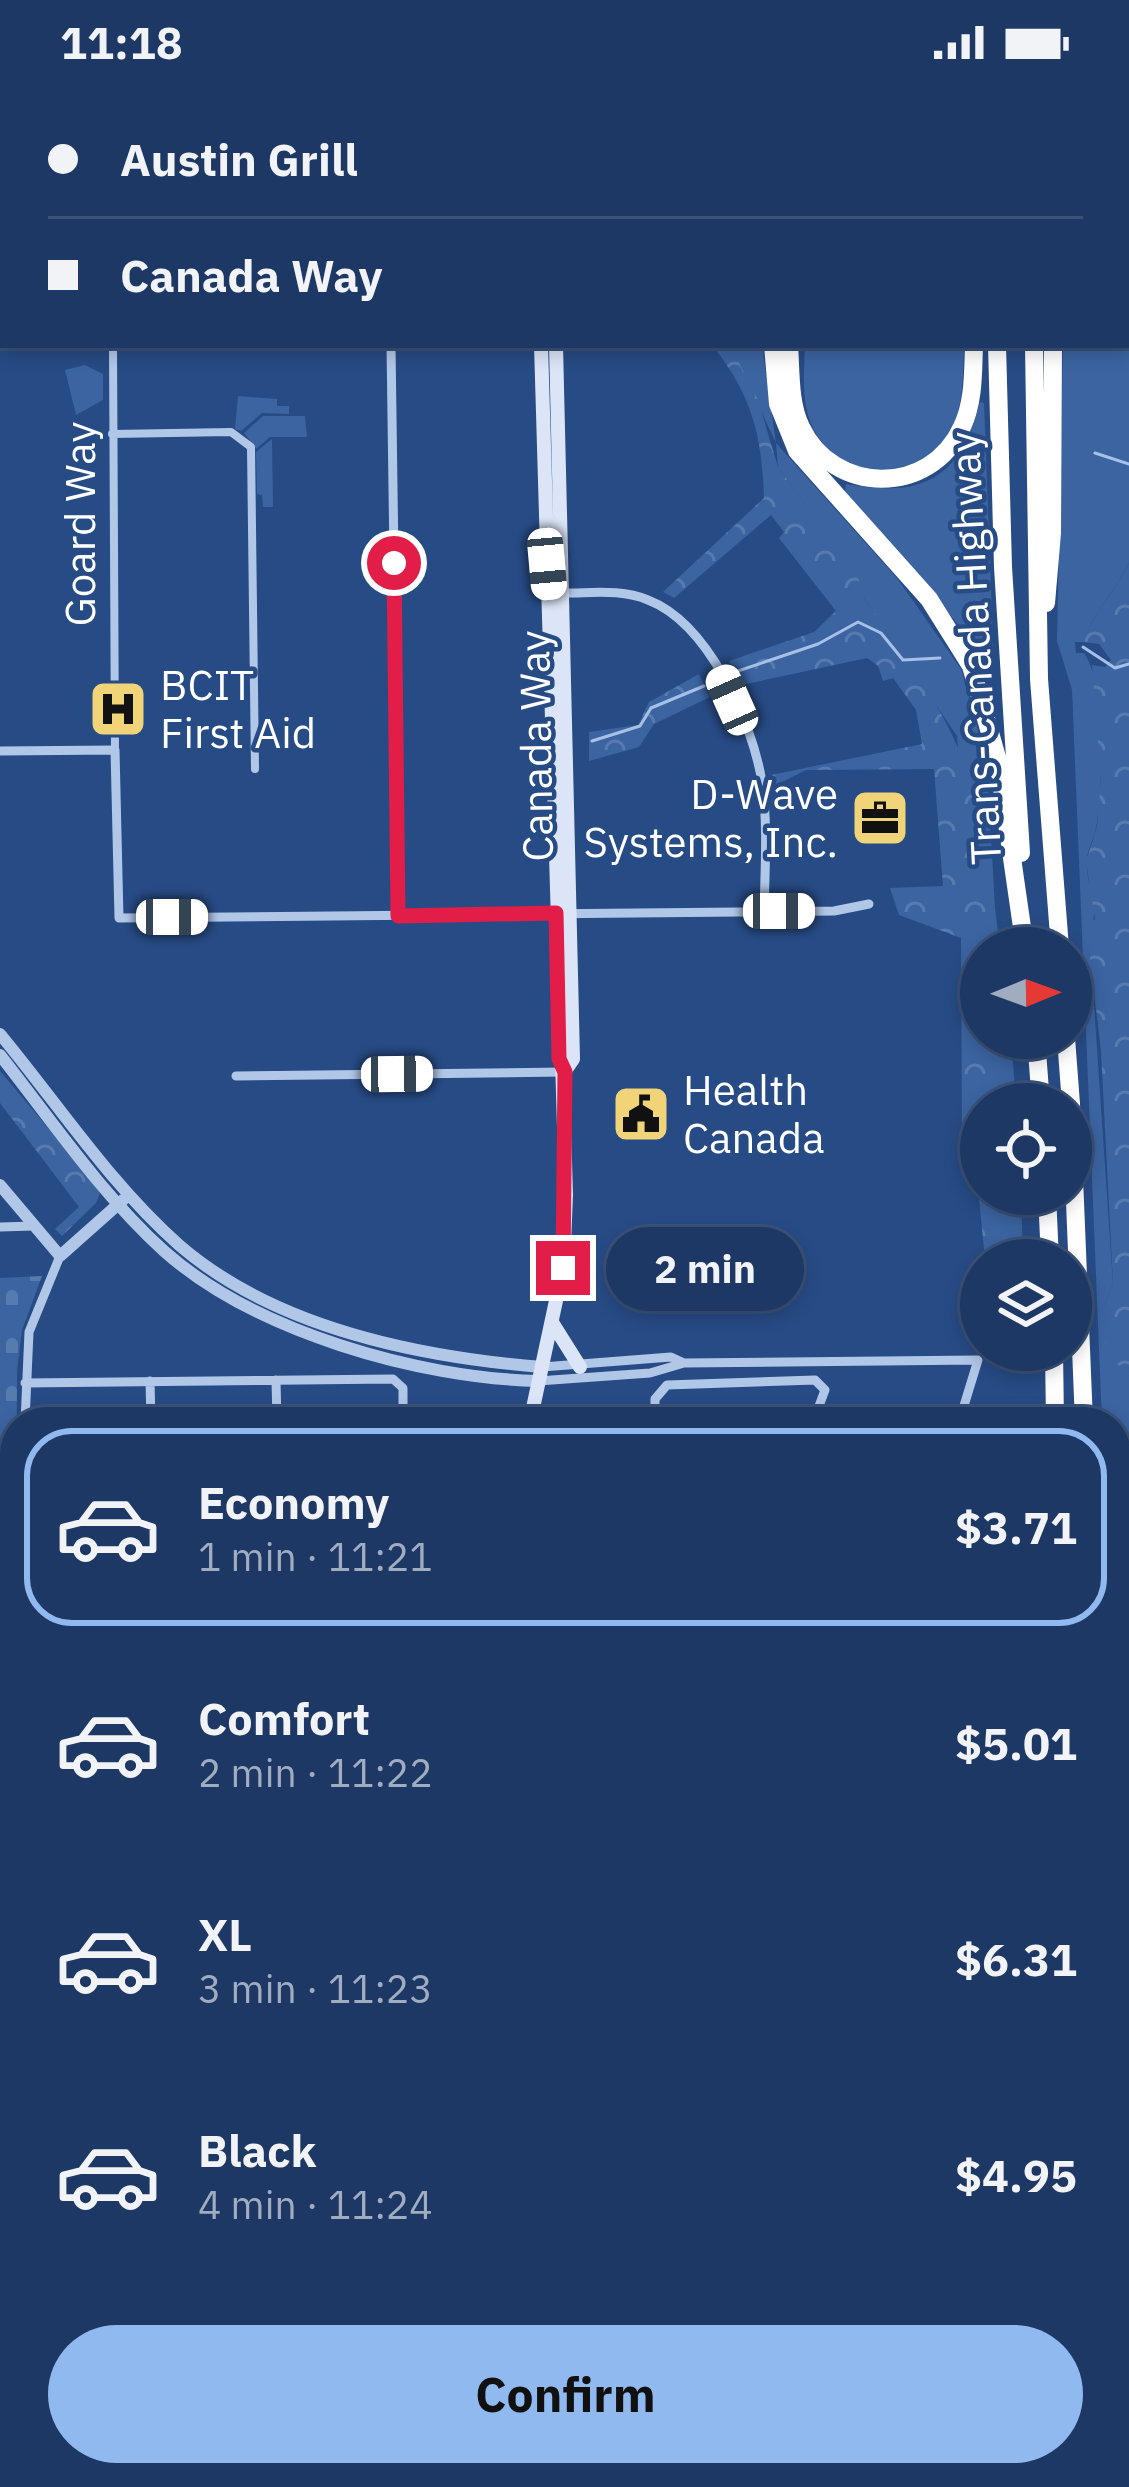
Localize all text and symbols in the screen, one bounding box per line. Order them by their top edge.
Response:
text: 11:18 [60,13,183,71]
text: Austin Grill [120,130,358,188]
text: Canada Way [120,246,383,304]
street label: Goard Way [52,422,107,626]
street label: Trans-Canada Highway [936,430,1013,866]
car [526,527,568,601]
route start [367,536,421,590]
street label: Canada Way [506,630,565,862]
place label: BCIT First Aid [160,657,316,760]
car [701,660,763,740]
hospital icon: BCIT First Aid [87,678,149,740]
place label: D-Wave Systems, Inc. [584,766,838,869]
office icon: D-Wave Systems, Inc. [849,787,911,849]
car [743,893,815,929]
car [136,899,208,935]
north arrow [960,927,1092,1059]
map controls [960,927,1092,1371]
car [361,1055,433,1093]
place label: Health Canada [683,1062,825,1165]
public building icon: Health Canada [610,1083,672,1145]
button: locate [960,1083,1092,1215]
callout: 2 min [605,1226,803,1310]
button: layers [960,1239,1092,1371]
route end [536,1241,590,1295]
text: 2 min [654,1243,756,1294]
icon: car [54,1473,162,1581]
text: Economy [198,1473,389,1531]
text: $3.71 [955,1498,1077,1556]
text: 1 min · 11:21 [198,1531,433,1582]
icon: car [54,1689,162,1797]
text: Comfort [198,1689,370,1747]
text: $5.01 [955,1714,1077,1772]
text: 2 min · 11:22 [198,1747,433,1798]
icon: car [54,1905,162,2013]
text: XL [198,1905,252,1963]
text: $6.31 [955,1930,1077,1988]
text: 3 min · 11:23 [198,1963,433,2014]
icon: car [54,2121,162,2229]
text: Black [198,2121,317,2179]
text: $4.95 [955,2146,1077,2204]
text: 4 min · 11:24 [198,2179,433,2230]
button: Confirm [48,2325,1083,2463]

